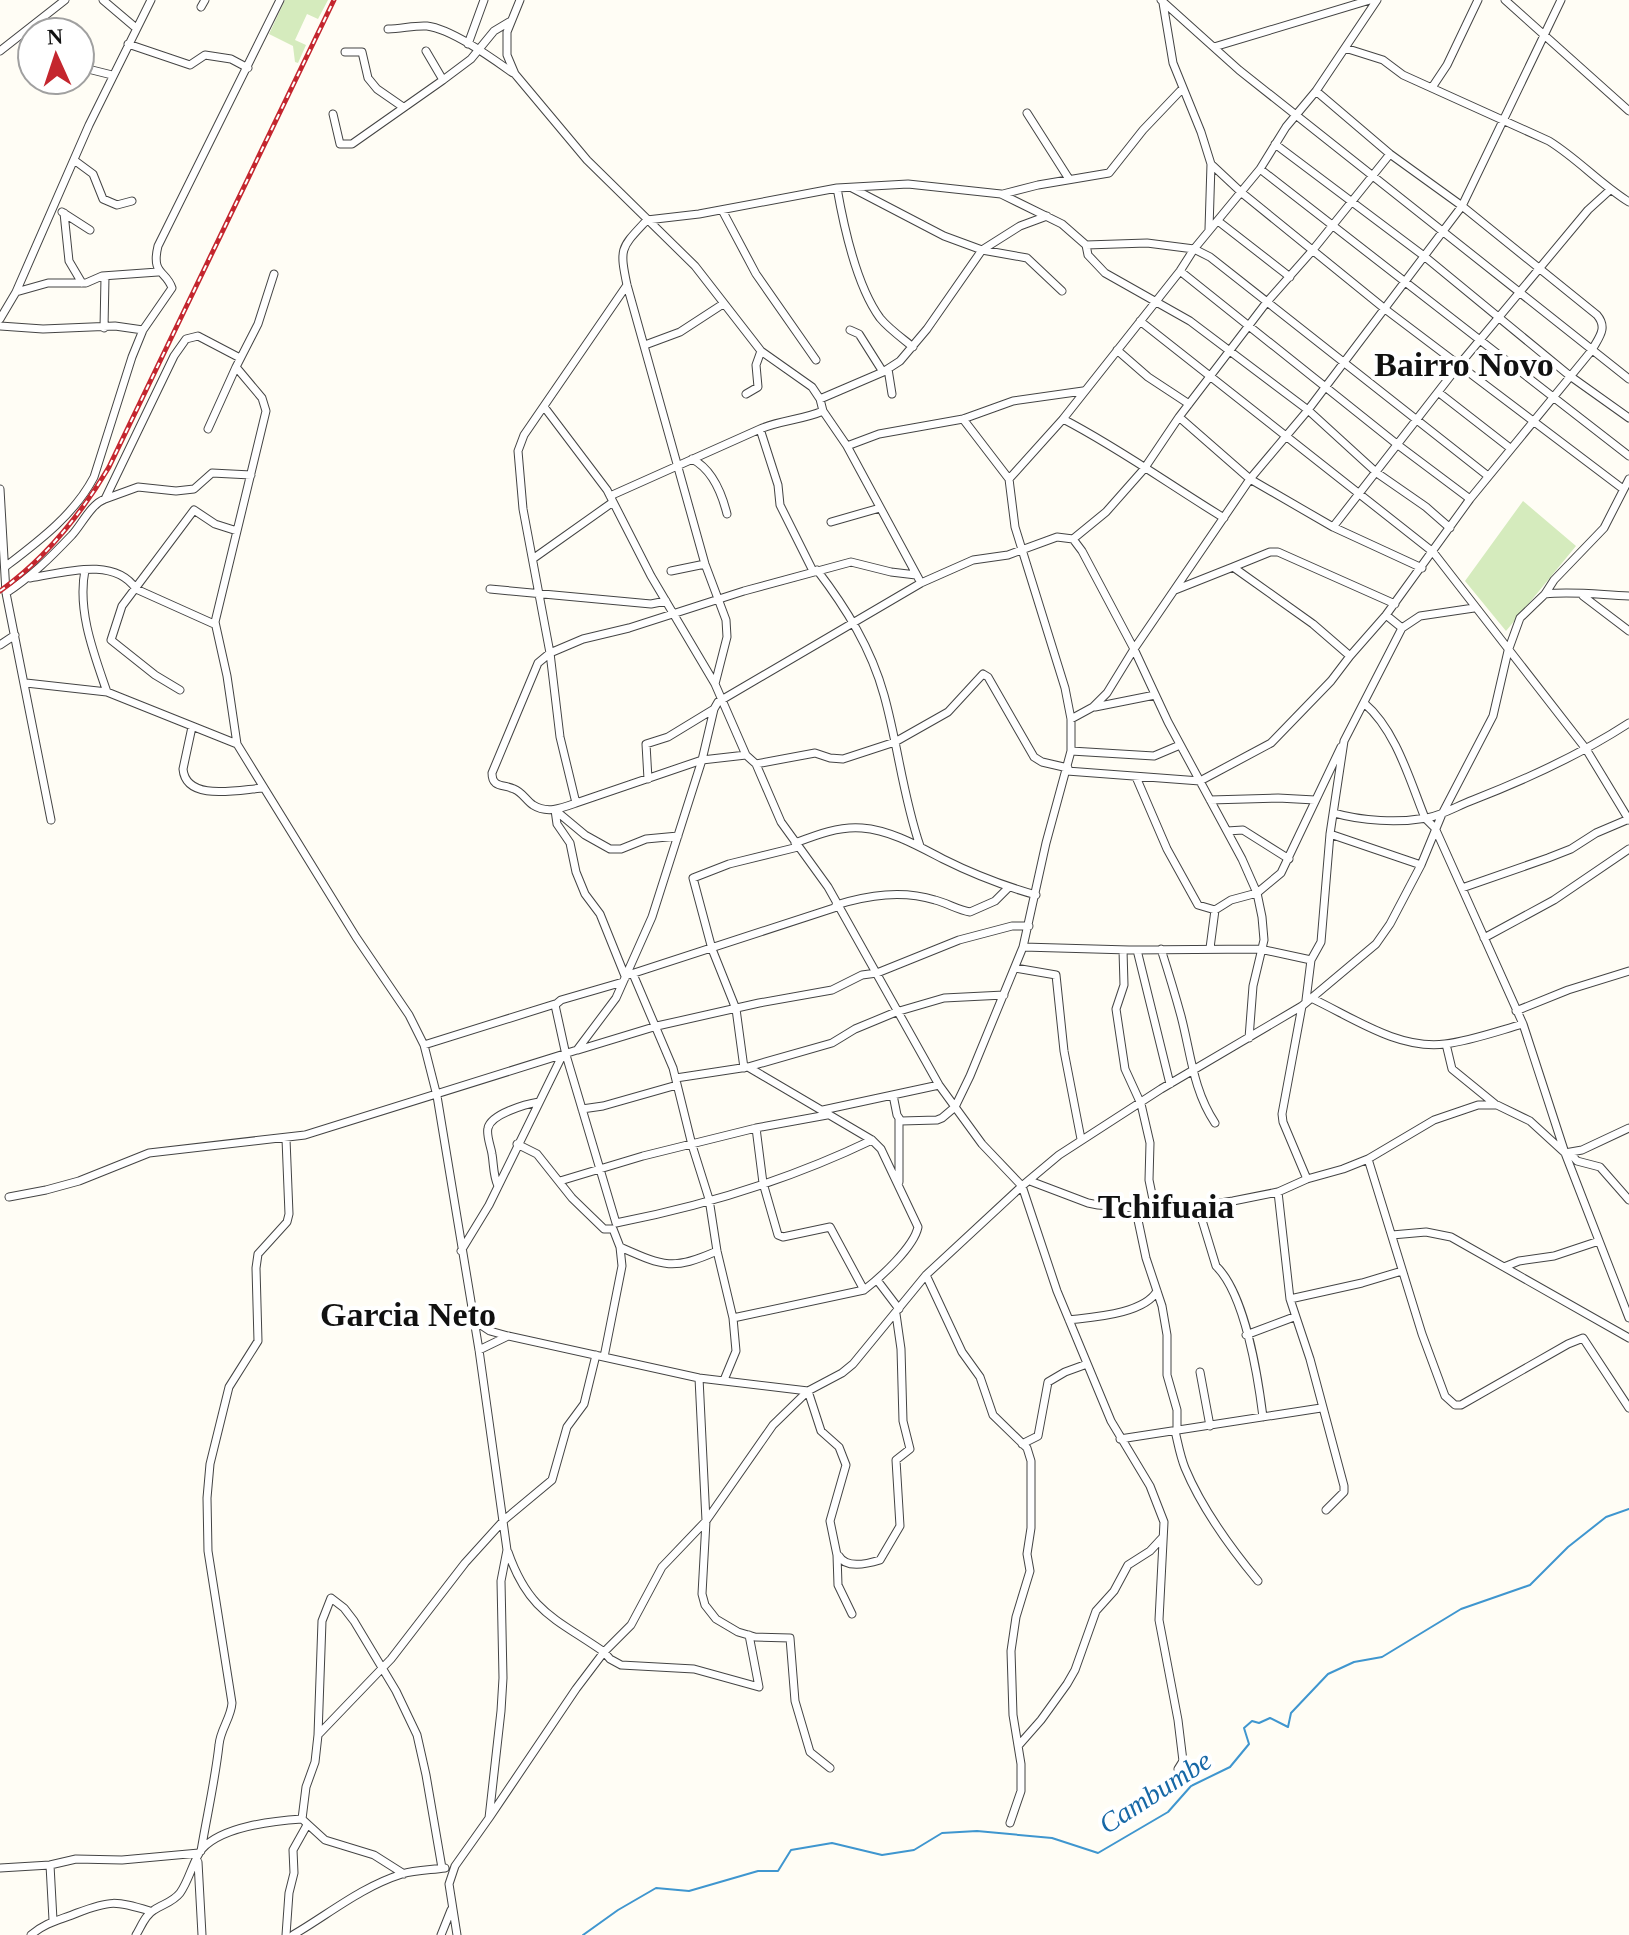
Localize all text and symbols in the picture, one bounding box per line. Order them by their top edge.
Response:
north arrow [16,16,96,96]
text: N [46,24,64,49]
district label: Bairro Novo [1374,346,1554,383]
district label: Tchifuaia [1098,1188,1234,1225]
district label: Garcia Neto [320,1296,496,1333]
water label: Cambumbe [1093,1744,1217,1840]

